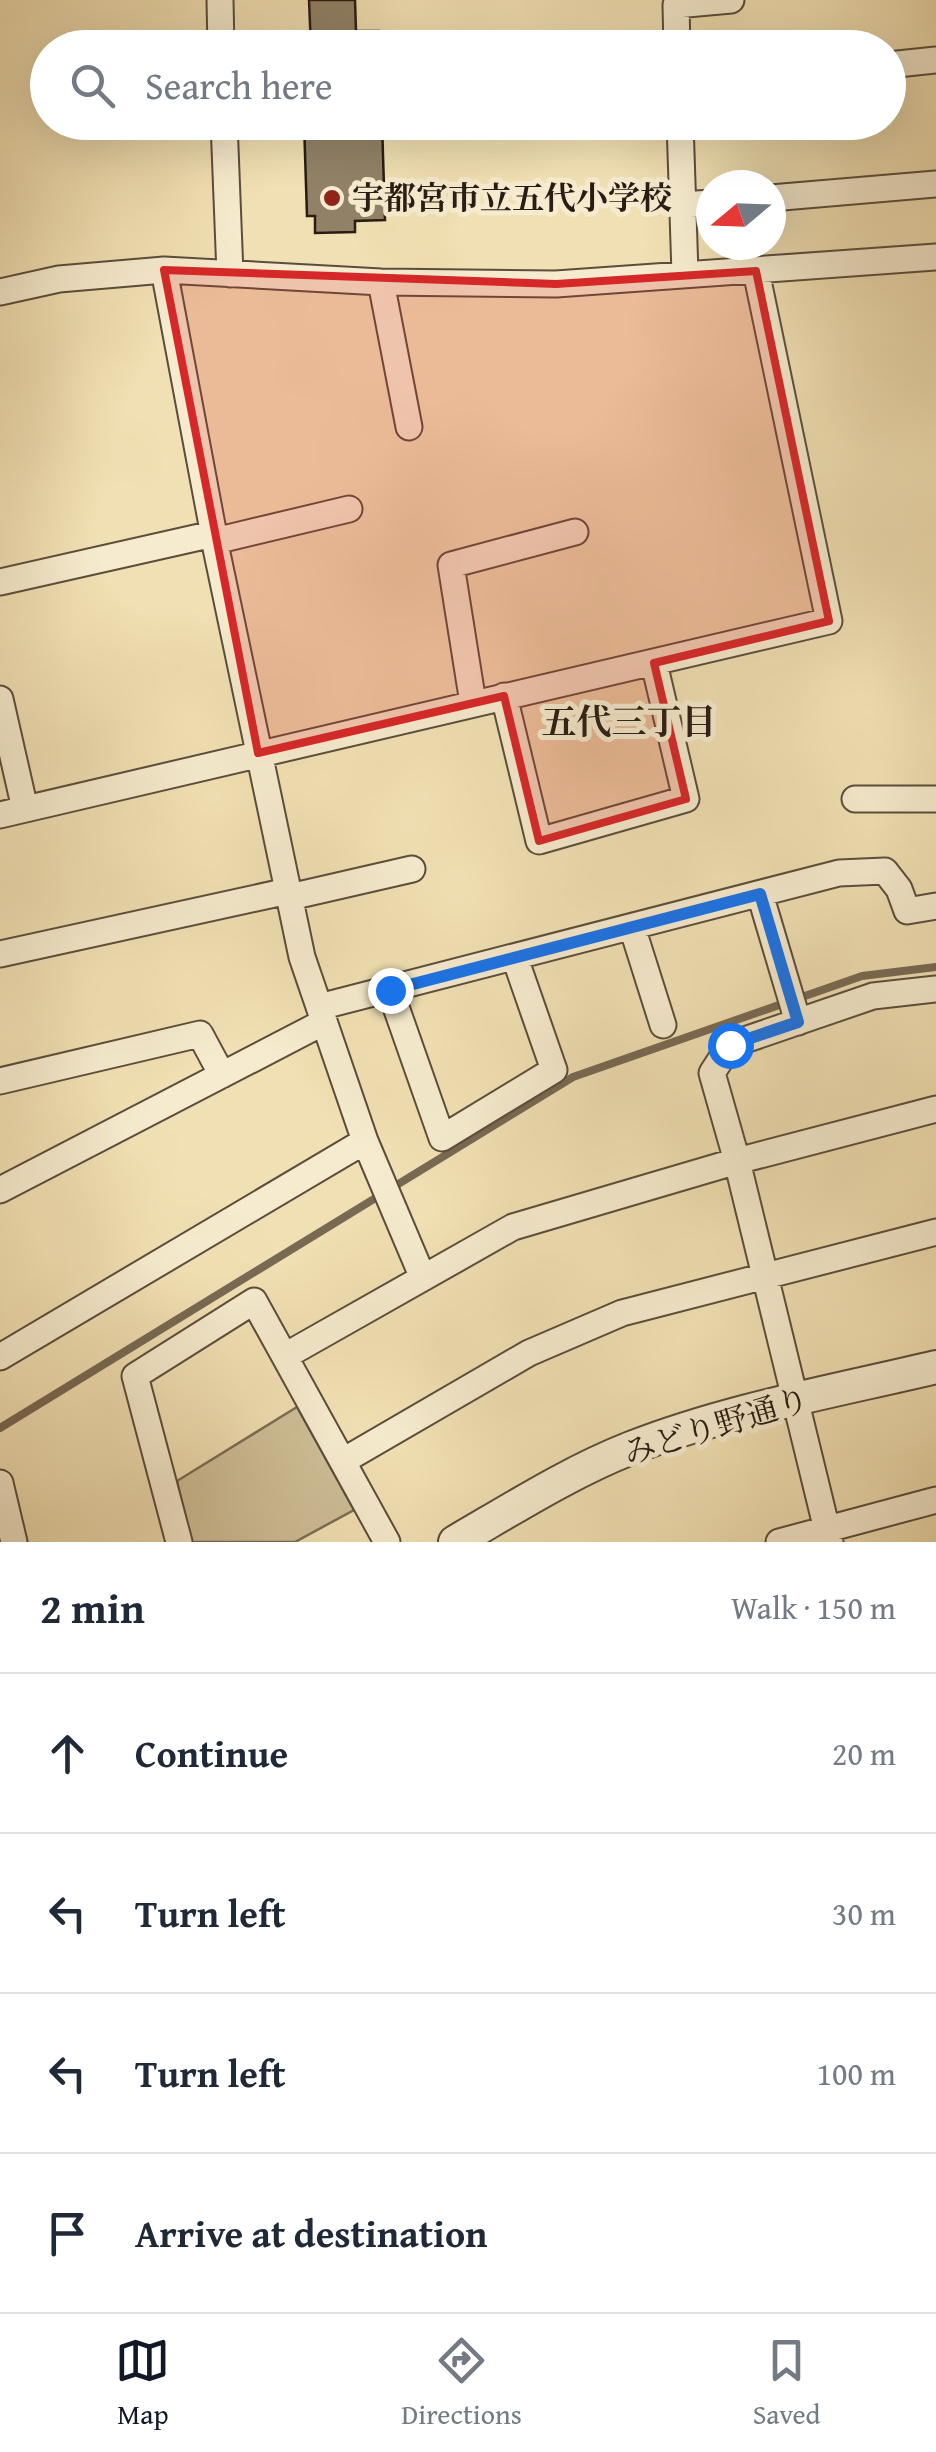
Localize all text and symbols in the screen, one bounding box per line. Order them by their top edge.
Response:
search box [30,30,906,140]
text: Search here [145,57,333,113]
icon: search [65,58,120,113]
north arrow [696,170,786,260]
place label: 宇都宮市立五代小学校 [352,174,672,221]
marker: 宇都宮市立五代小学校 [321,187,343,209]
district label: 五代三丁目 [541,696,717,747]
route end [368,968,414,1014]
route start [708,1023,754,1069]
street label: みどり野通り [617,1375,815,1476]
text: 2 min [40,1577,145,1638]
text: Walk · 150 m [731,1584,896,1631]
text: Continue [135,1725,288,1781]
icon: ahead [40,1726,95,1781]
text: 20 m [832,1730,896,1777]
text: Turn left [135,1885,286,1941]
icon: left [40,1886,95,1941]
text: 30 m [832,1890,896,1937]
text: Turn left [135,2045,286,2101]
icon: left [40,2046,95,2101]
text: 100 m [817,2050,896,2097]
text: Arrive at destination [135,2205,488,2261]
icon: arrive [40,2206,95,2261]
tab: Map [115,2333,170,2434]
tab: Directions [401,2333,522,2434]
tab: Saved [753,2333,821,2434]

